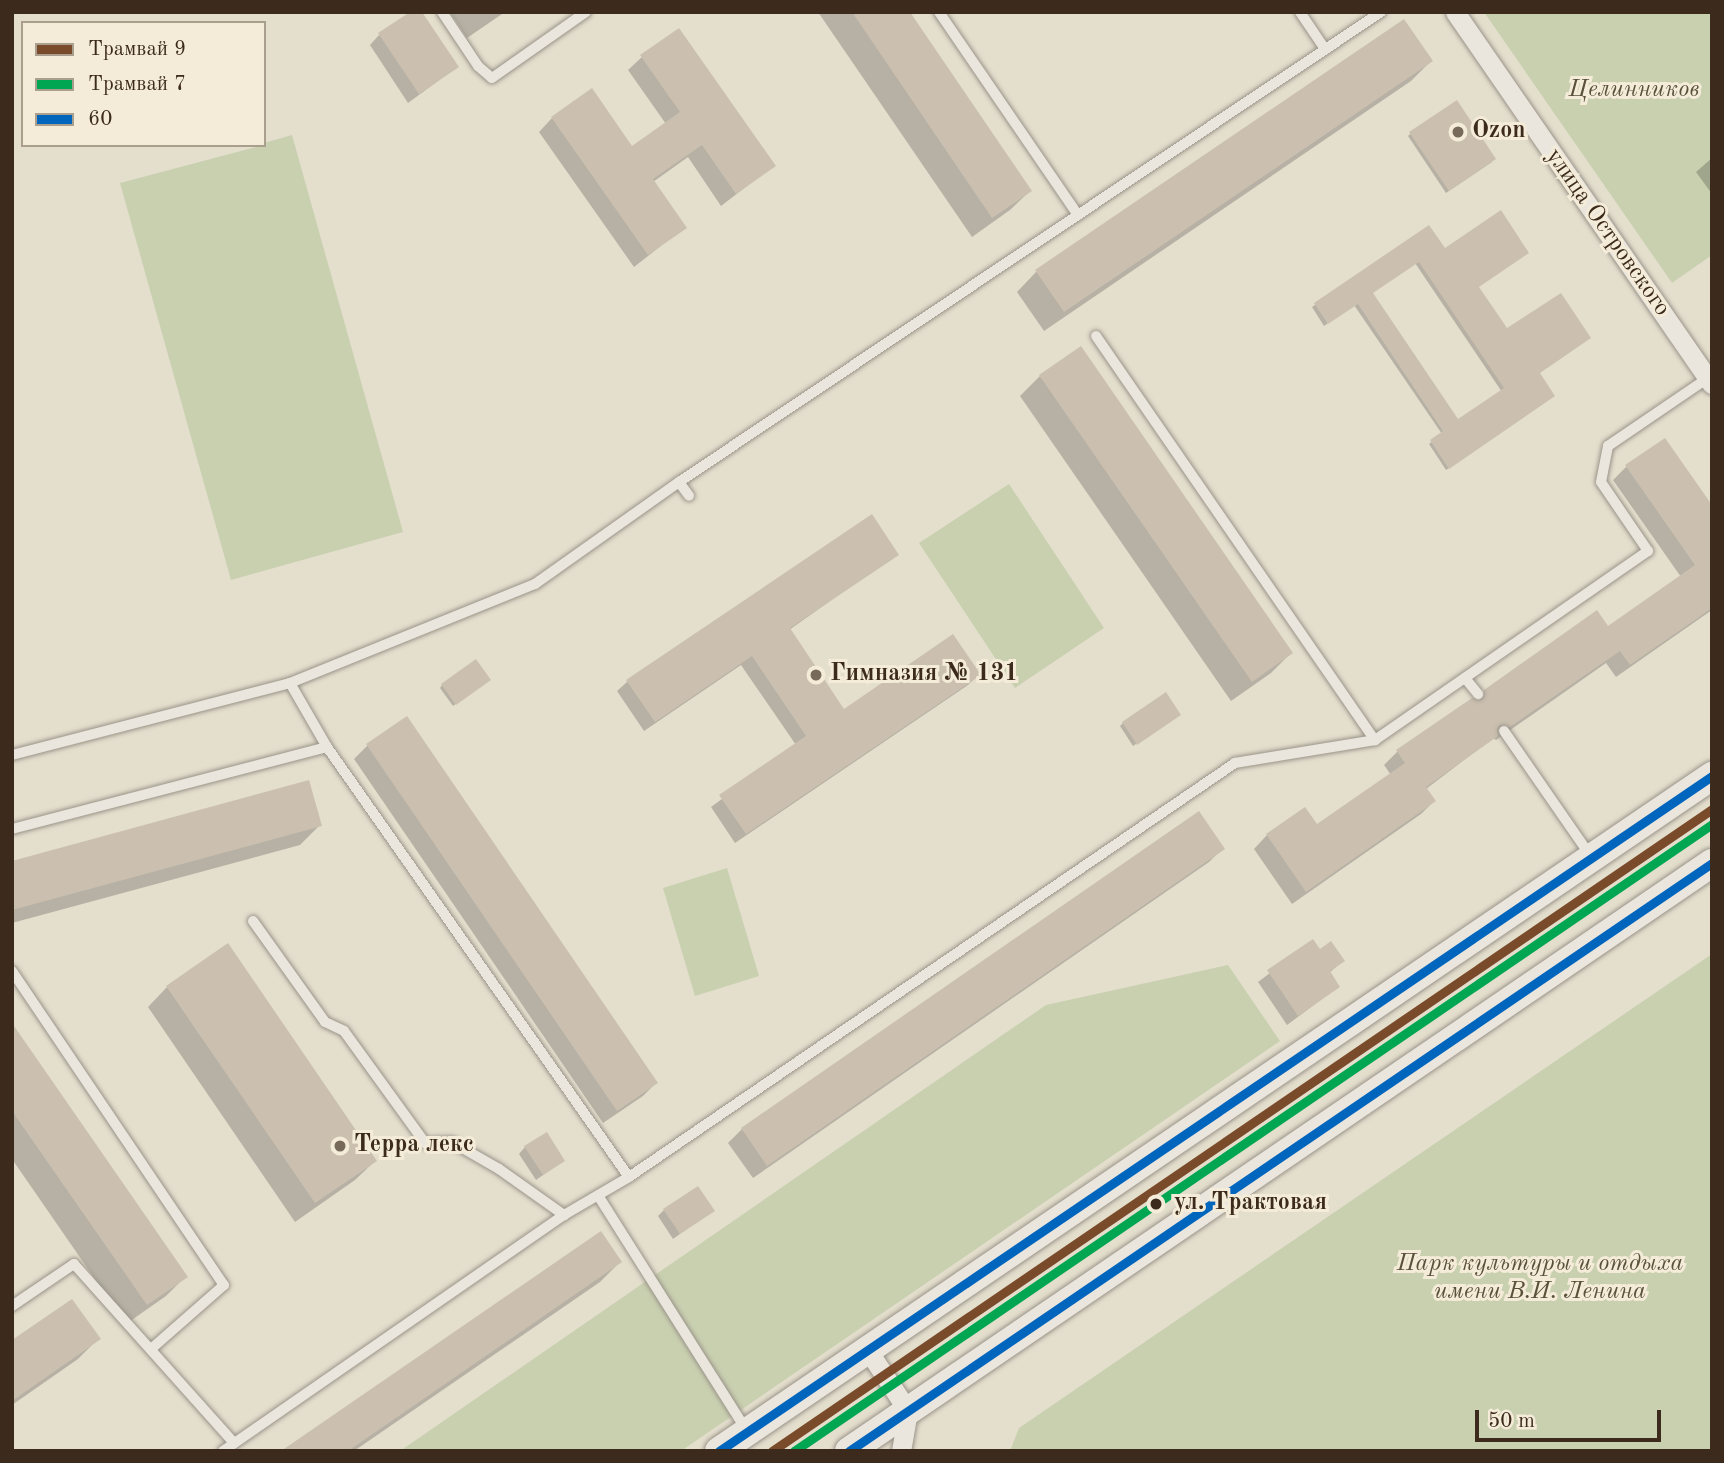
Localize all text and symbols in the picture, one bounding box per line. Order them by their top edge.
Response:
legend [21,21,266,147]
text: Трамвай 9 [88,39,186,60]
text: Трамвай 7 [88,74,186,95]
park label: Целинников [1569,77,1699,105]
text: 60 [88,109,112,130]
place label: Ozon [1472,118,1526,146]
marker: Ozon [1450,124,1466,140]
street label: улица Островского [1538,144,1676,322]
place label: Гимназия № 131 [830,661,1018,689]
marker: Гимназия № 131 [808,667,824,683]
place label: Терра лекс [354,1132,474,1160]
marker: Терра лекс [332,1138,348,1154]
place label: ул. Трактовая [1174,1190,1327,1218]
marker: ул. Трактовая [1145,1193,1167,1215]
park label: Парк культуры и отдыха имени В.И. Ленина [1397,1251,1683,1307]
scale bar [1479,1396,1664,1440]
text: 50 m [1488,1411,1535,1432]

